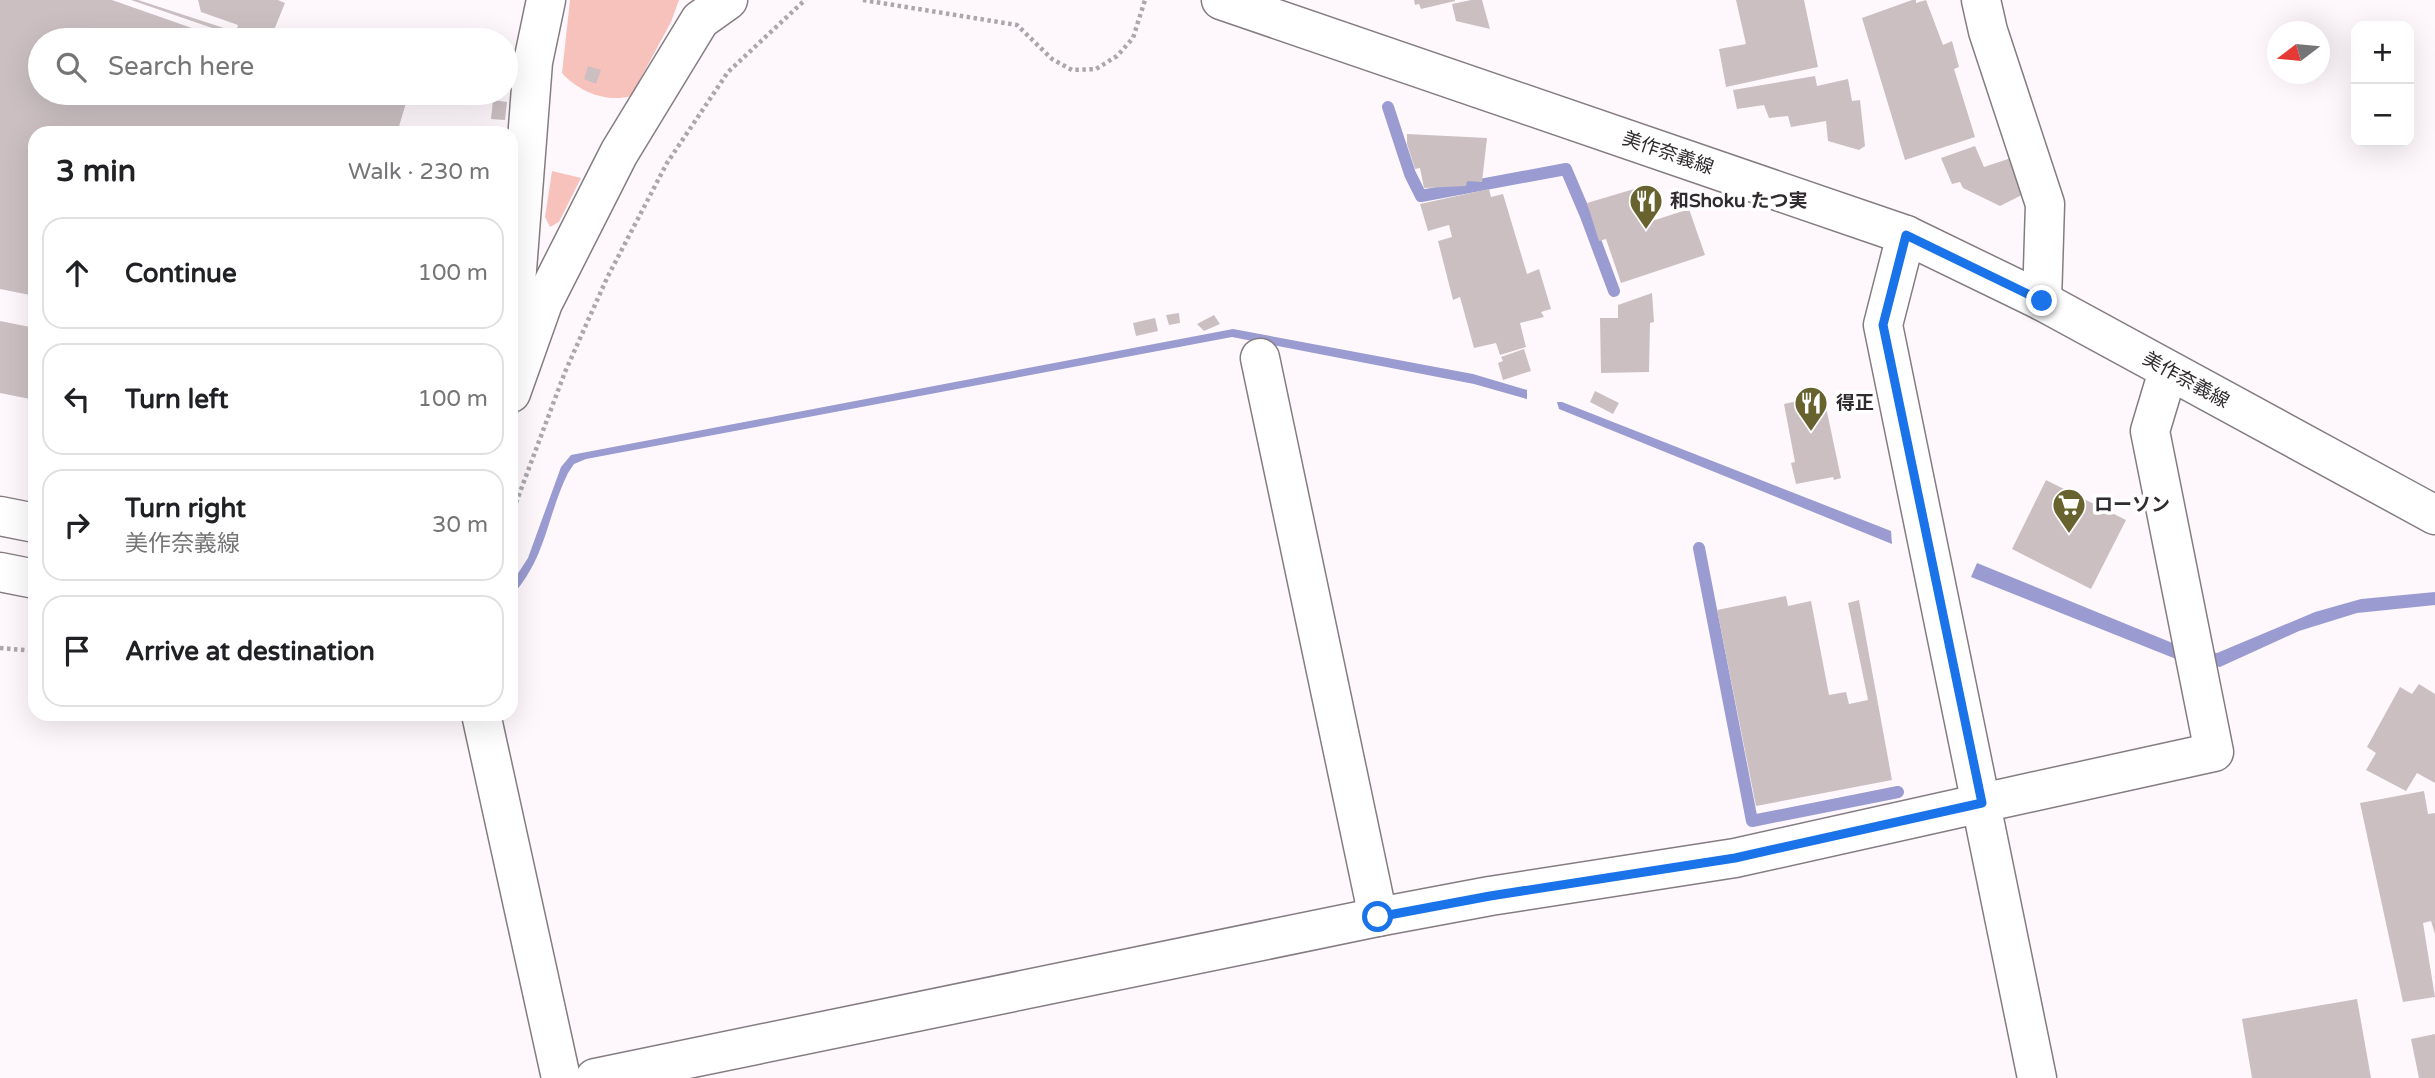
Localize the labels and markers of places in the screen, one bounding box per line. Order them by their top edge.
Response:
restaurant icon: 和Shoku たつ実 [1627,182,1665,231]
place label: 和Shoku たつ実 [1670,190,1808,212]
restaurant icon: 得正 [1792,384,1830,433]
place label: 得正 [1836,392,1874,414]
supermarket icon: ローソン [2050,486,2088,535]
place label: ローソン [2094,494,2170,516]

